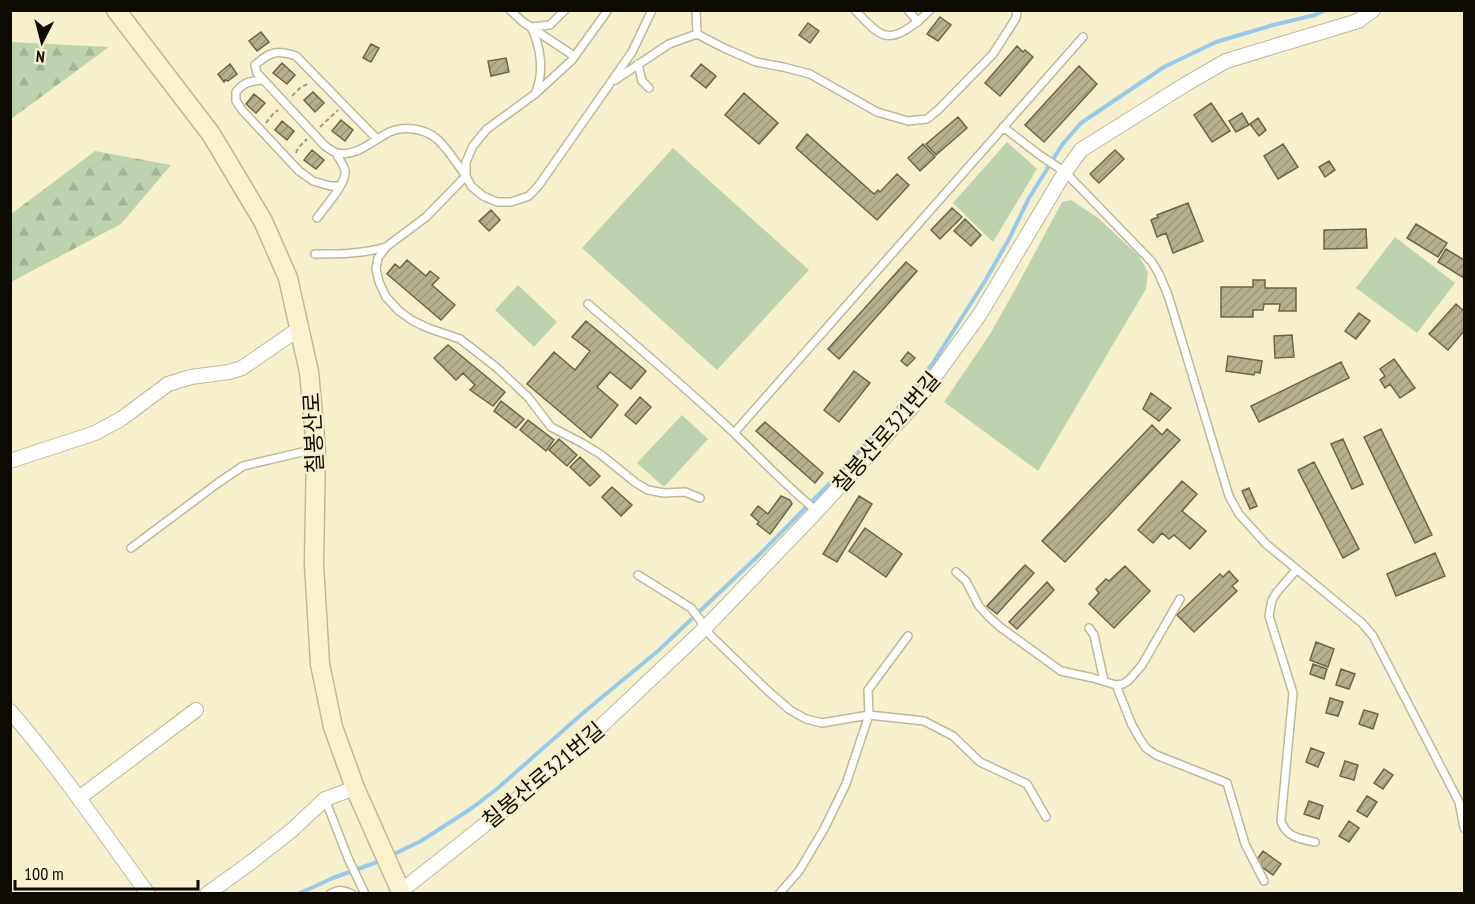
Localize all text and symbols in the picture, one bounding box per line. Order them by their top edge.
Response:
north arrow [12,12,72,72]
text: N [35,47,46,67]
street label: 칠봉산로321번길 [826,366,946,498]
street label: 칠봉산로 [297,392,329,474]
street label: 칠봉산로321번길 [476,716,610,834]
scale bar [15,853,198,891]
text: 100 m [24,862,64,885]

